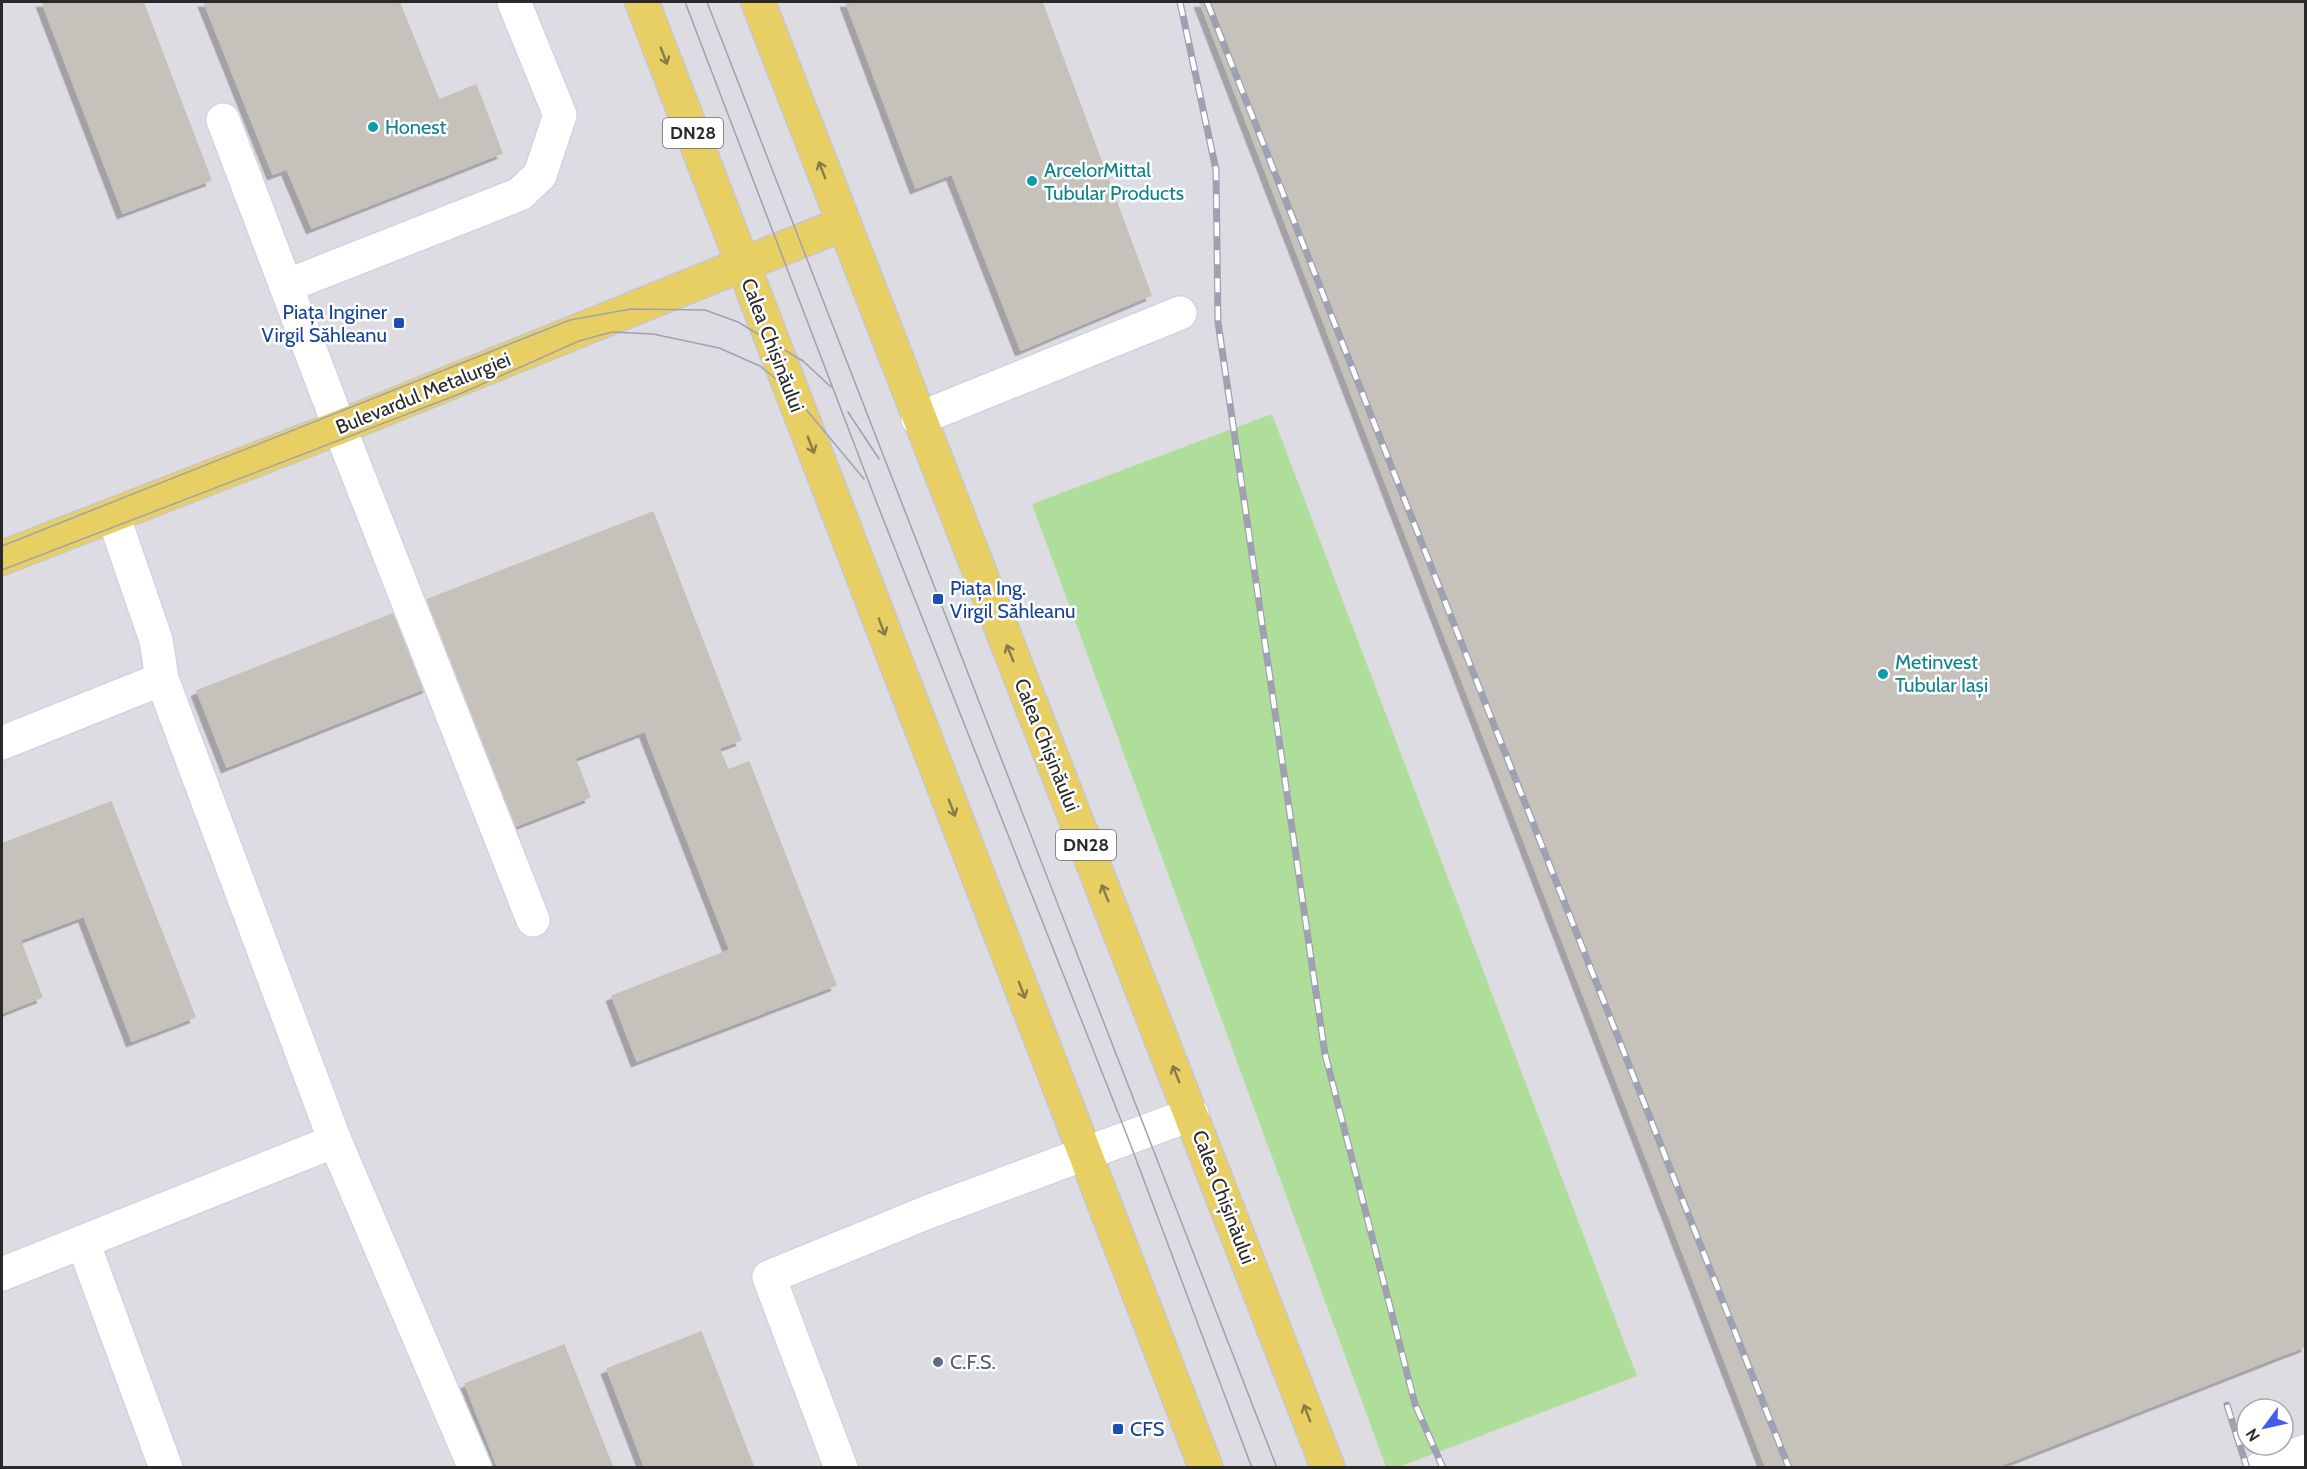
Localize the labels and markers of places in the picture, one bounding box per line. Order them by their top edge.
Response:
place label: Honest [385,115,447,139]
marker: Honest [366,120,380,134]
place label: ArcelorMittal Tubular Products [1044,158,1184,205]
marker: ArcelorMittal Tubular Products [1025,174,1039,188]
place label: Piața Inginer Virgil Săhleanu [261,300,388,347]
marker: Piața Inginer Virgil Săhleanu [392,316,406,330]
place label: Piața Ing. Virgil Săhleanu [950,576,1076,623]
marker: Piața Ing. Virgil Săhleanu [931,592,945,606]
place label: Metinvest Tubular Iași [1895,650,1988,698]
marker: Metinvest Tubular Iași [1876,667,1890,681]
place label: C.F.S. [950,1350,996,1374]
marker: C.F.S. [931,1355,945,1369]
place label: CFS [1130,1417,1165,1441]
marker: CFS [1111,1422,1125,1436]

